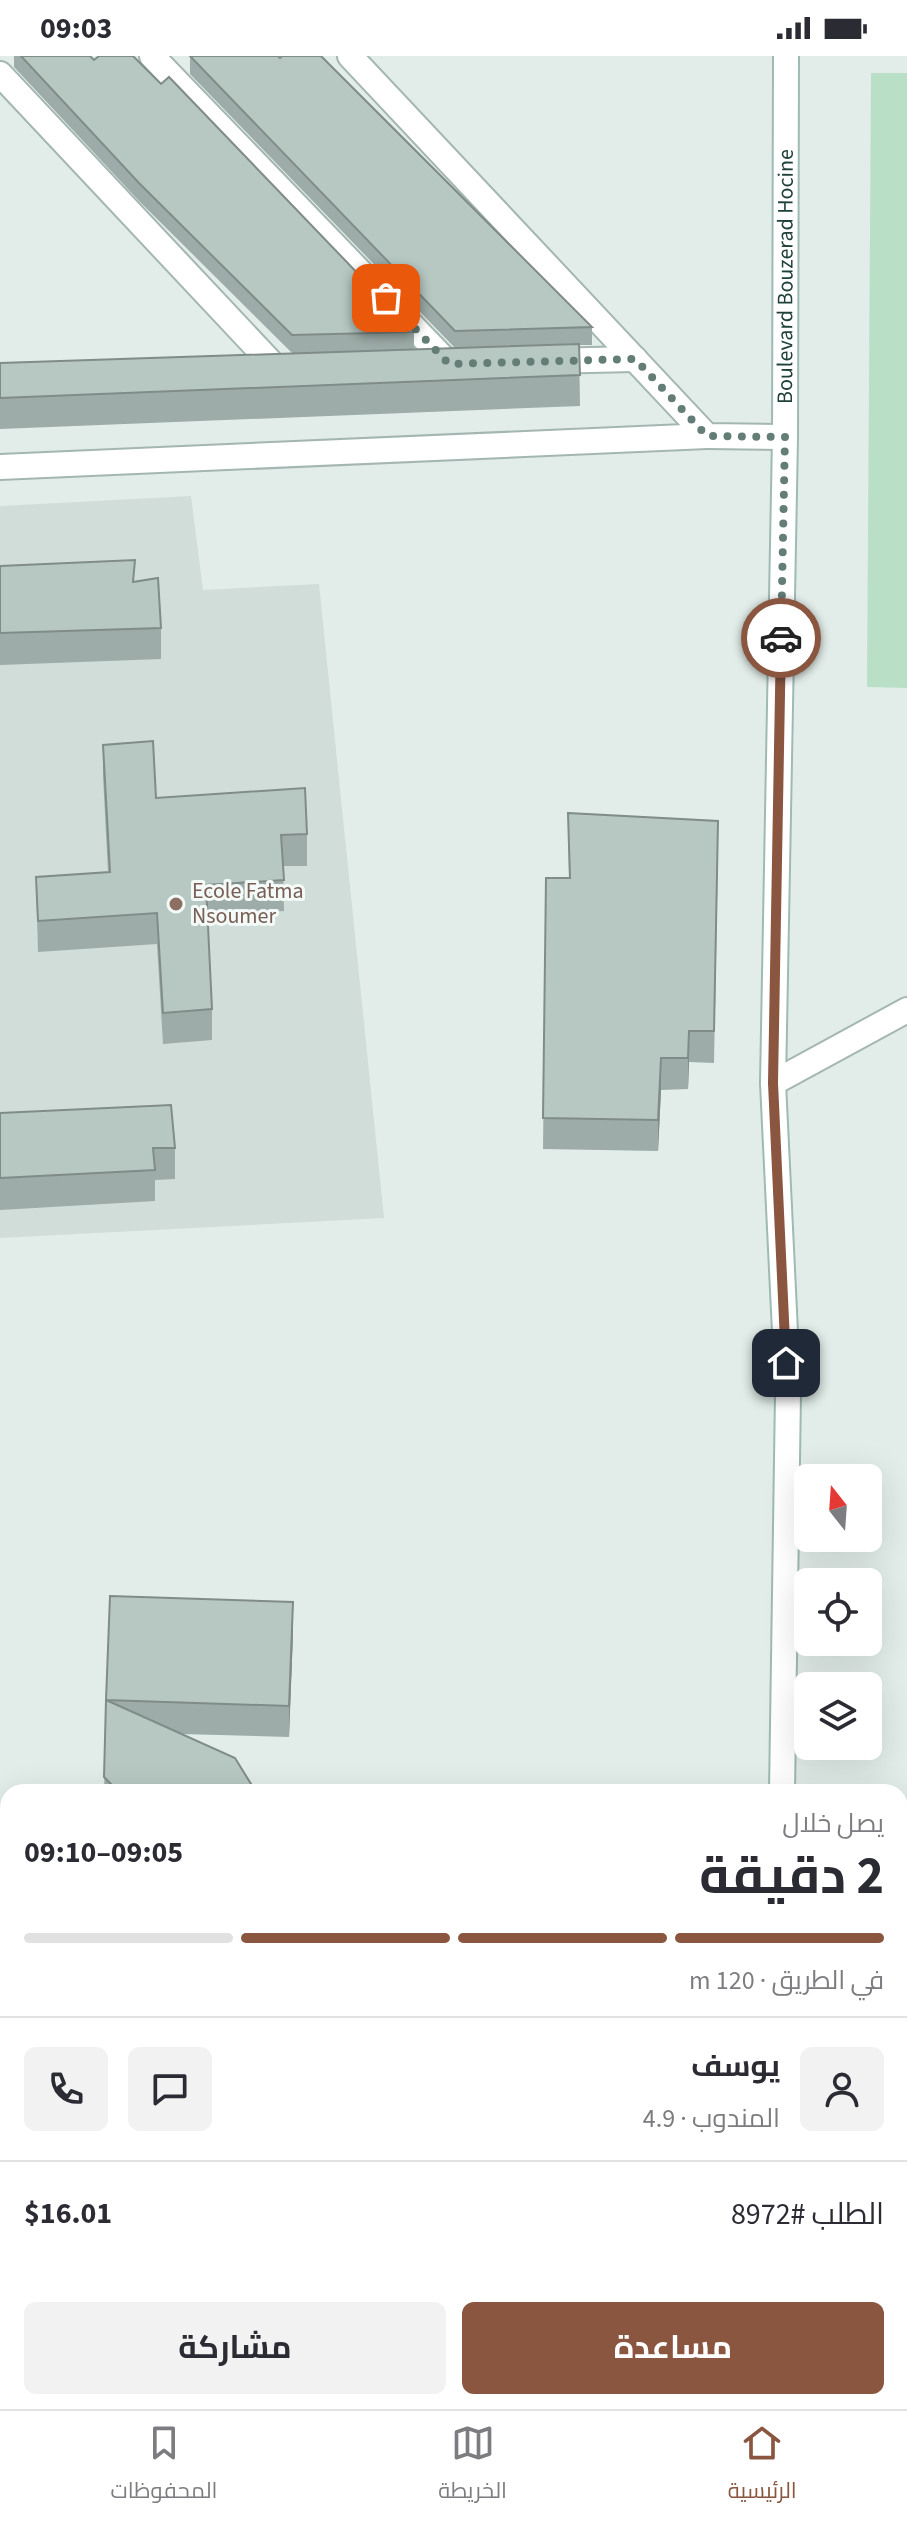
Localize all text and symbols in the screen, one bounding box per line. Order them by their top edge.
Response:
text: 09:03 [40,7,112,50]
street label: Boulevard Bouzerad Hocine [769,149,802,404]
pin [352,264,420,332]
icon: bag [364,276,408,320]
courier [741,598,821,678]
icon: car [759,616,803,660]
place label: Ecole Fatma Nsoumer [192,875,303,932]
marker: Ecole Fatma Nsoumer [167,895,185,913]
pin [752,1329,820,1397]
icon: home [764,1341,808,1385]
north arrow [794,1464,882,1552]
map controls [794,1464,882,1760]
button: locate [794,1568,882,1656]
button: layers [794,1672,882,1760]
text: يصل خلال [782,1805,884,1842]
text: 09:05–09:10 [24,1831,183,1874]
text: 2 دقيقة [699,1840,884,1914]
text: في الطريق · 120 m [689,1962,884,1999]
text: يوسف [691,2045,780,2088]
button: phone [24,2047,108,2131]
button: chat [128,2047,212,2131]
button: person [800,2047,884,2131]
text: المندوب · 4.9 [643,2100,780,2137]
text: $16.01 [24,2192,112,2235]
text: الطلب #8972 [731,2193,884,2236]
button: مشاركة [24,2302,446,2394]
button: مساعدة [462,2302,884,2394]
tab: المحفوظات [110,2421,217,2511]
tab: الخريطة [438,2421,507,2511]
tab: الرئيسية [728,2421,797,2511]

